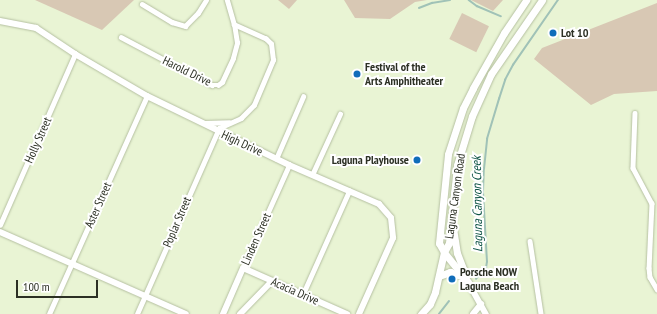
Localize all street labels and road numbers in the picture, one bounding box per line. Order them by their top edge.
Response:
street label: Harold Drive [160,53,214,89]
street label: Holly Street [21,115,55,165]
street label: High Drive [219,127,265,159]
street label: Laguna Canyon Road [442,152,468,240]
street label: Aster Street [82,180,114,230]
street label: Poplar Street [160,194,194,250]
street label: Linden Street [238,211,274,267]
street label: Acacia Drive [269,274,321,308]

